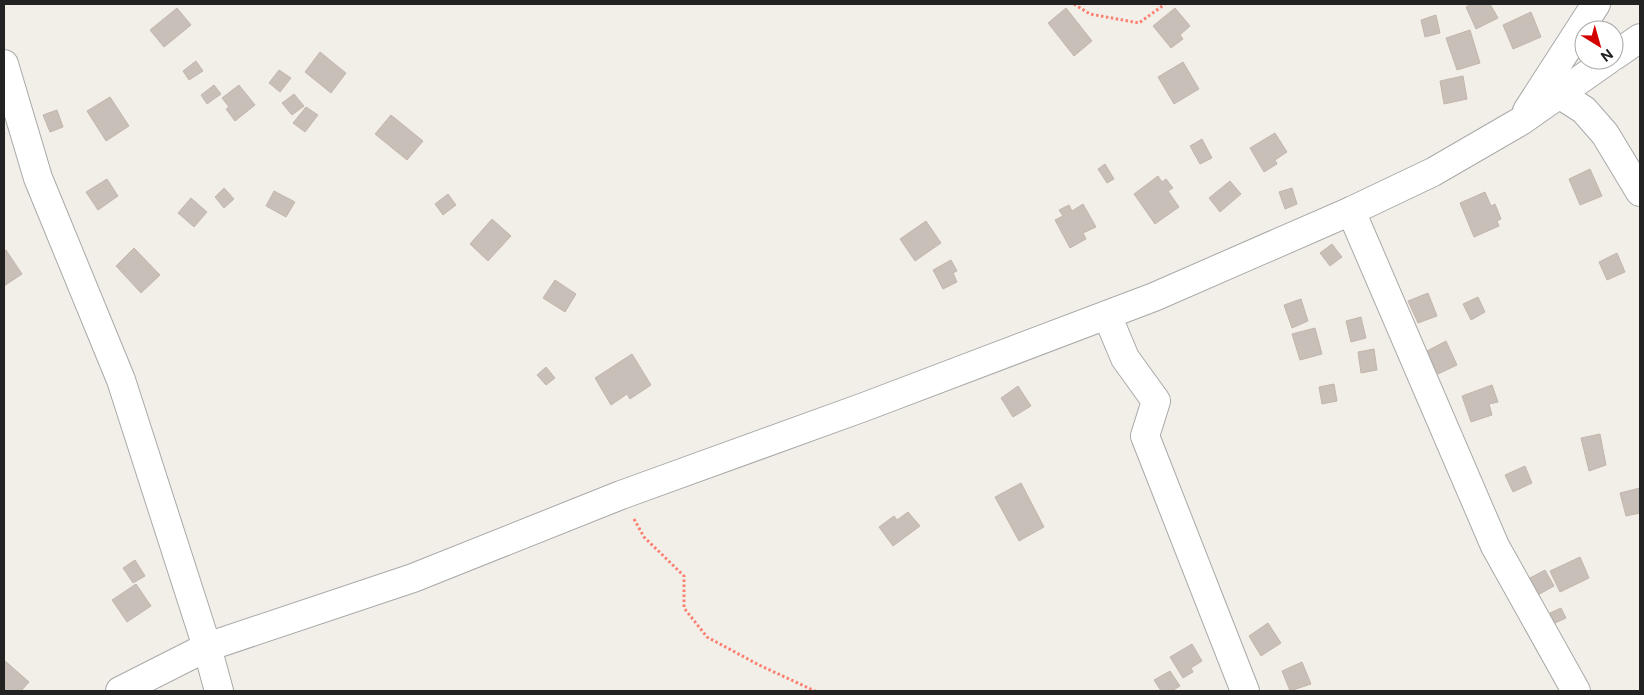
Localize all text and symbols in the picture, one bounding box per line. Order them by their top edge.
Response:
north arrow [1574,20,1624,70]
text: N [1598,46,1616,65]

